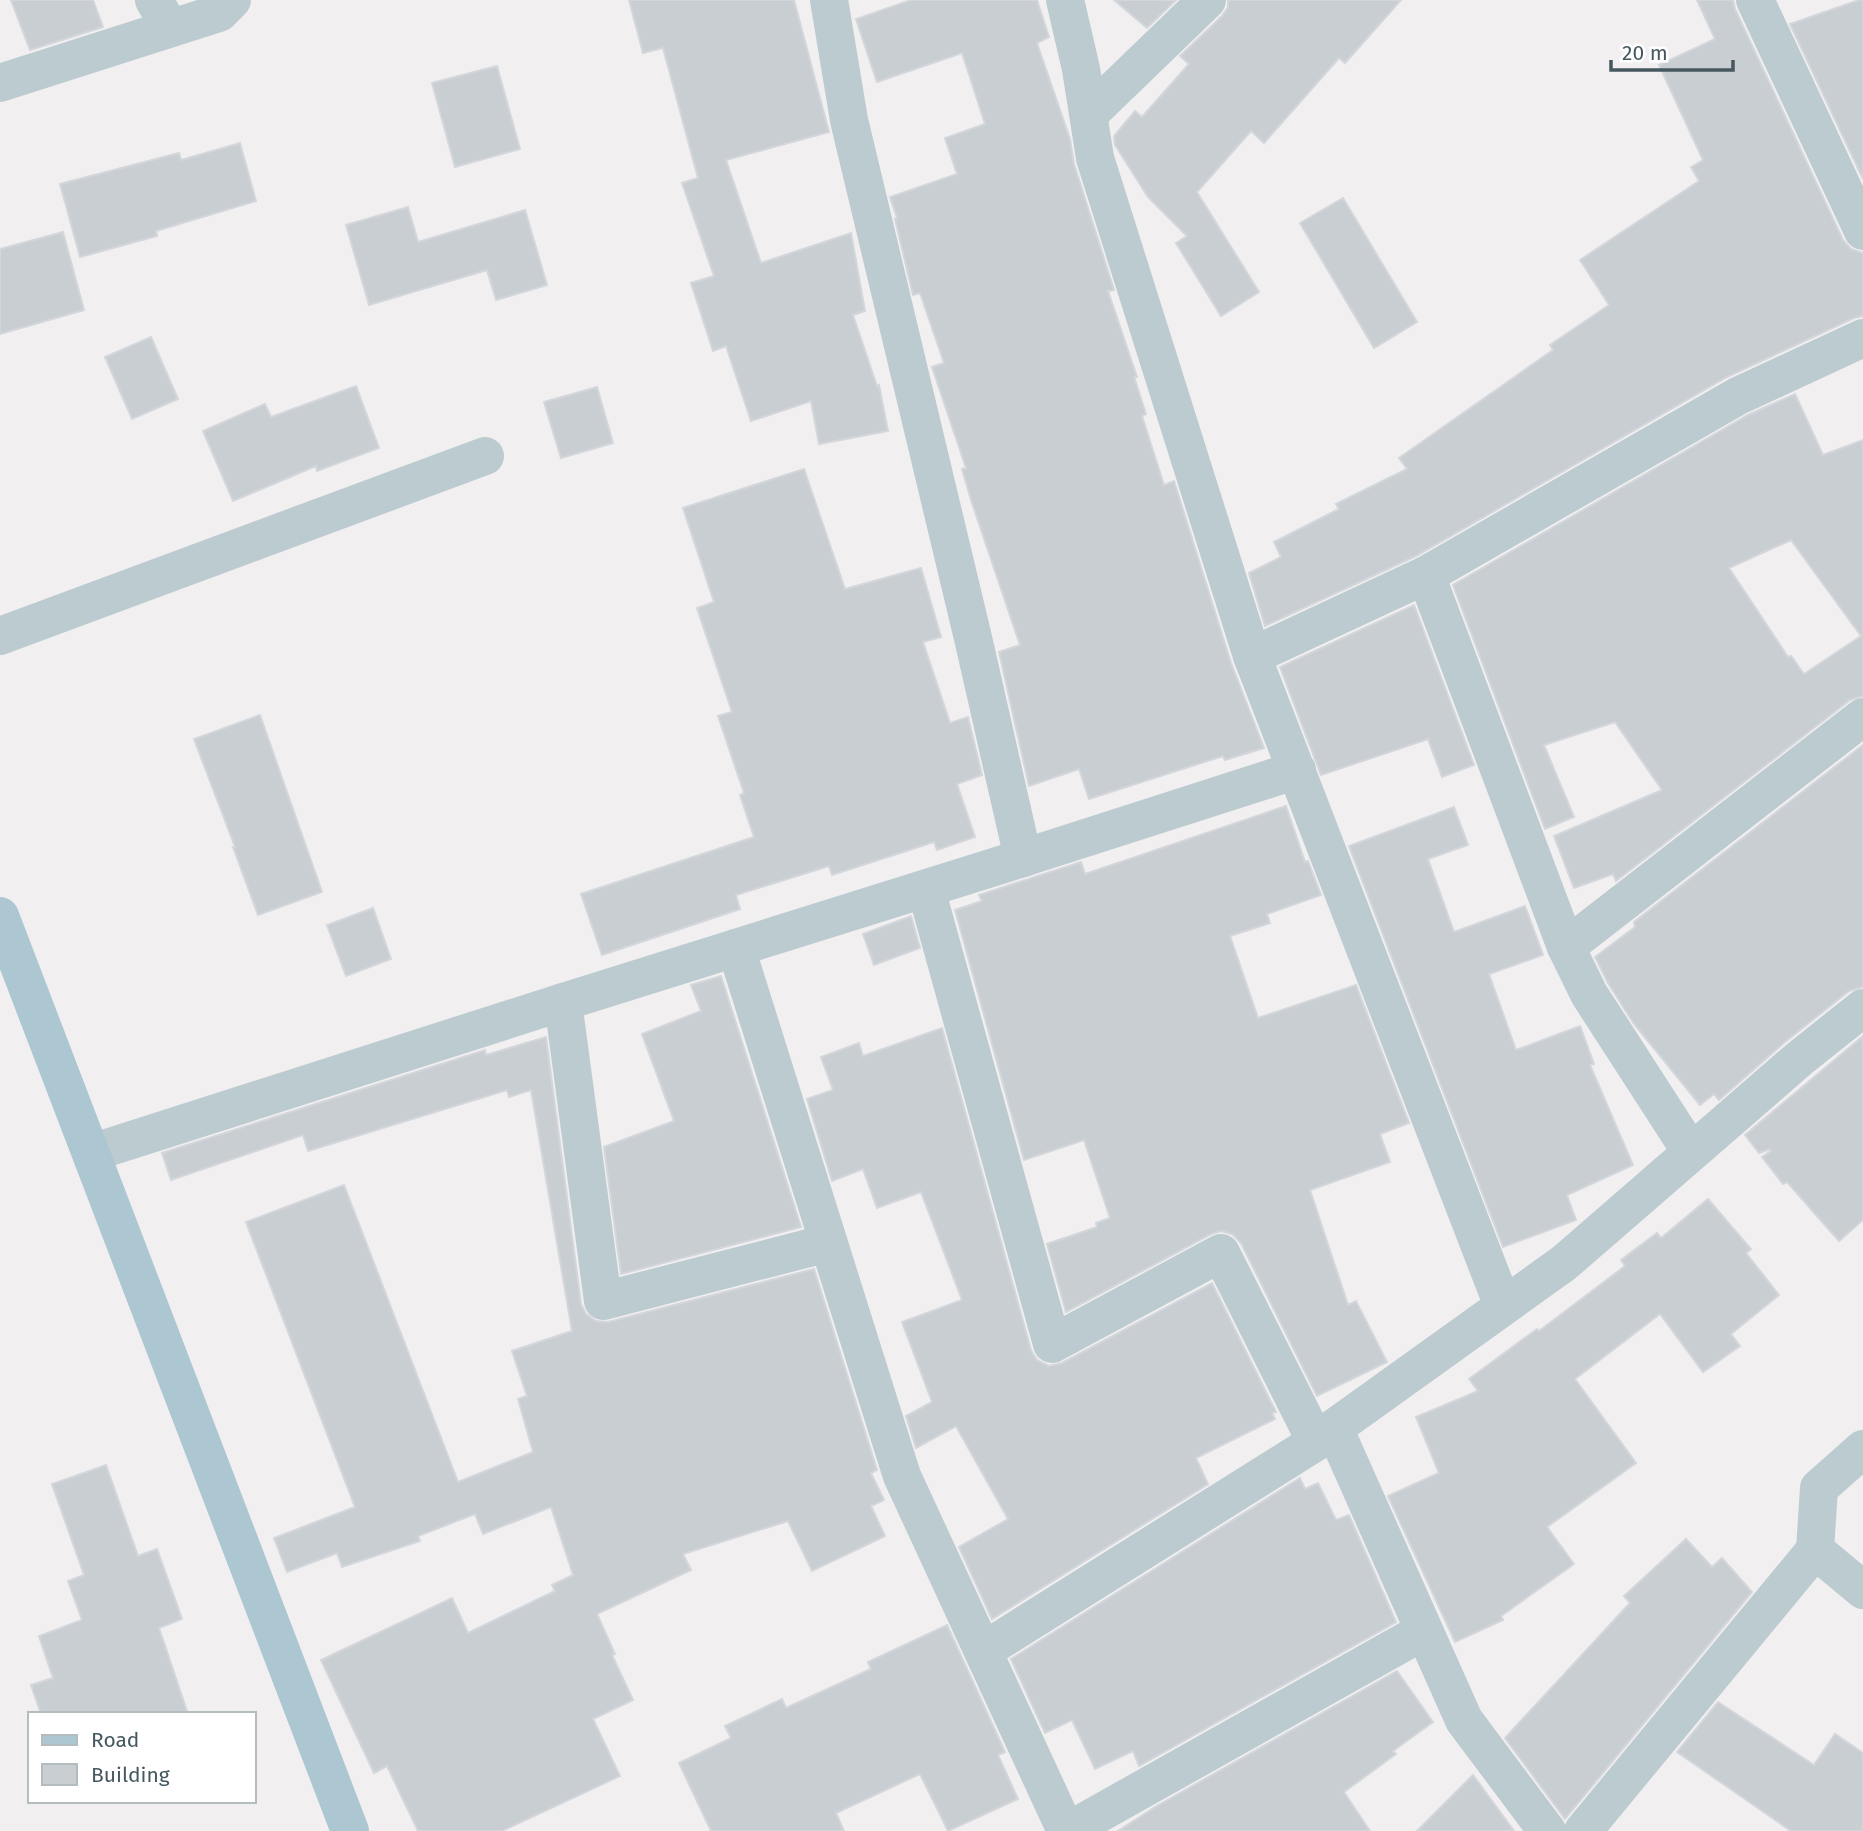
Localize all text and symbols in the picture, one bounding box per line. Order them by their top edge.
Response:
scale bar [1611,28,1734,72]
text: 20 m [1622,40,1668,66]
legend [28,1712,256,1803]
text: Road [91,1727,139,1753]
text: Building [91,1762,170,1788]

